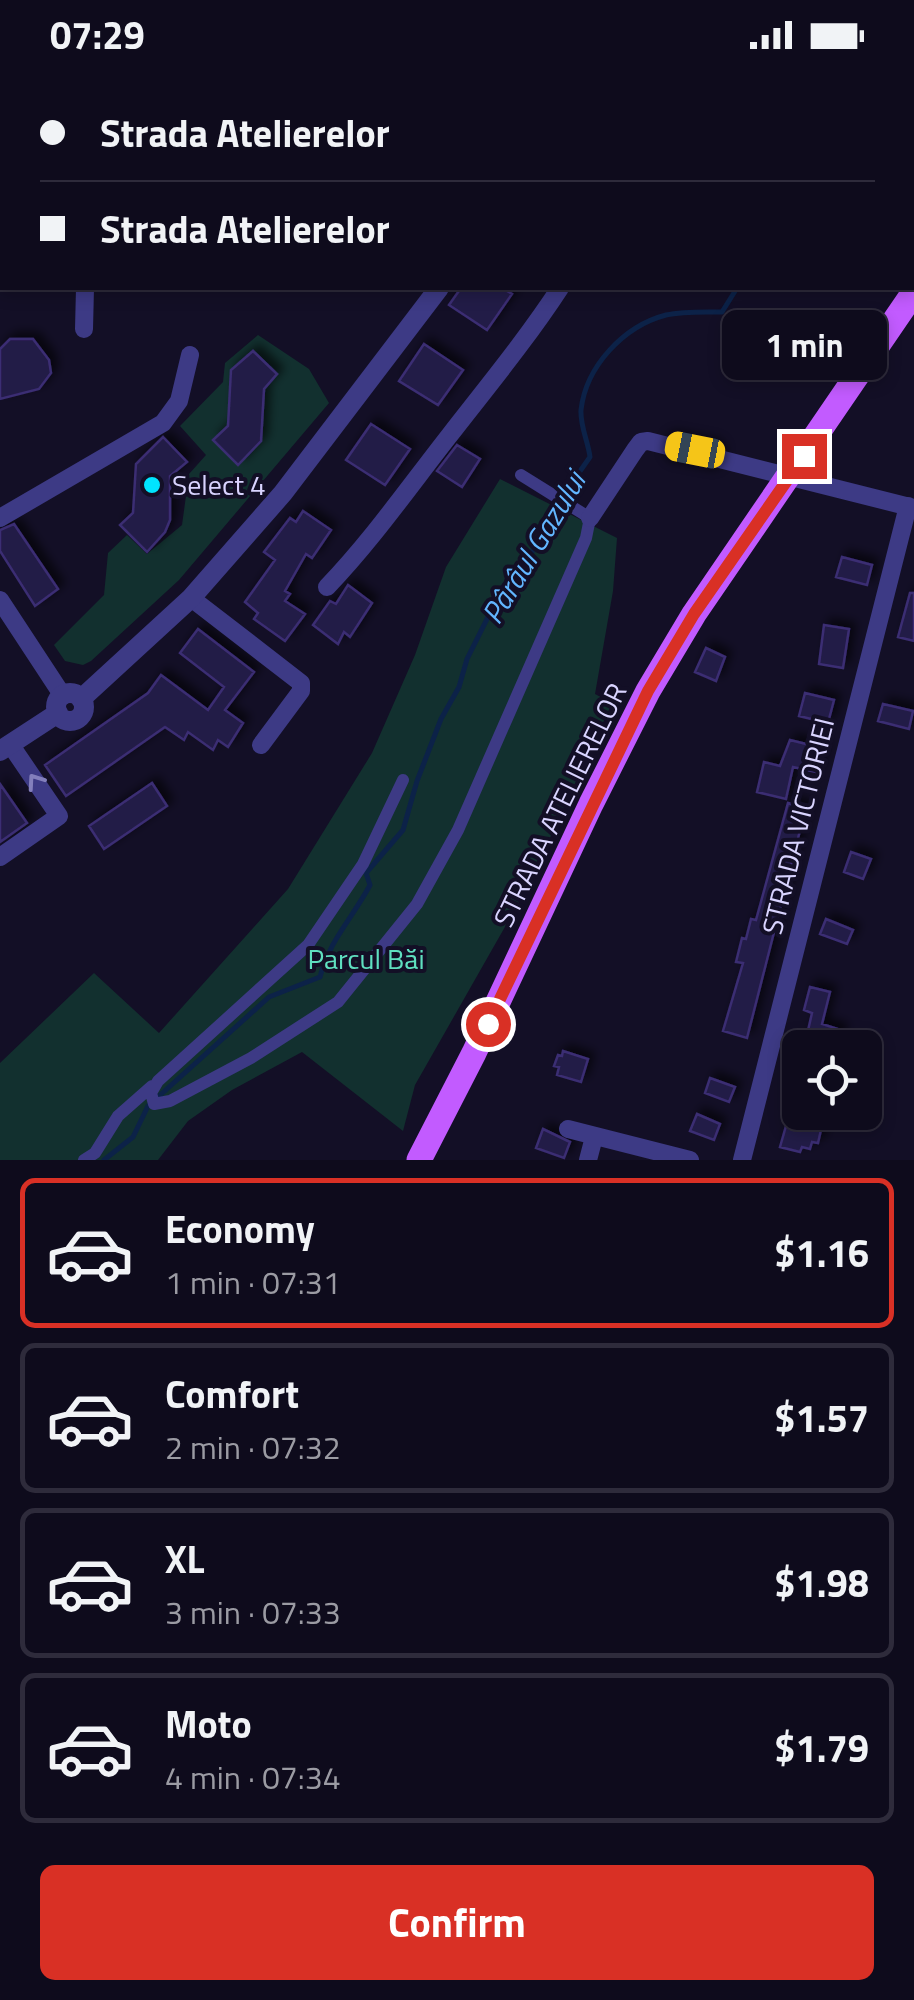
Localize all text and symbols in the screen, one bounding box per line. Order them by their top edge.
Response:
text: 07:29 [50,6,145,64]
text: Strada Atelierelor [100,104,390,162]
text: Strada Atelierelor [100,200,390,258]
callout: 1 min [722,311,886,381]
text: 1 min [766,321,843,369]
car [663,430,727,470]
route end [782,434,827,479]
water label: Pârâul Gazului [469,459,599,632]
place label: Select 4 [172,463,266,506]
marker: Select 4 [141,474,163,496]
street label: STRADA ATELIERELOR [482,675,637,934]
street label: STRADA VICTORIEI [750,713,845,939]
one-way arrow [29,774,47,792]
park label: Parcul Băi [307,937,425,980]
route start [466,1002,511,1047]
map controls [782,1030,882,1130]
button: locate [782,1030,882,1130]
text: Economy [165,1200,315,1258]
icon: car [45,1208,135,1298]
text: $1.16 [774,1224,869,1282]
text: 1 min · 07:31 [165,1258,341,1306]
text: Comfort [165,1365,299,1423]
icon: car [45,1373,135,1463]
text: $1.57 [774,1389,869,1447]
text: 2 min · 07:32 [165,1423,341,1471]
text: XL [165,1530,205,1588]
icon: car [45,1538,135,1628]
text: $1.98 [774,1554,869,1612]
text: 3 min · 07:33 [165,1588,341,1636]
text: Moto [165,1695,252,1753]
icon: car [45,1703,135,1793]
text: $1.79 [774,1719,869,1777]
text: 4 min · 07:34 [165,1753,341,1801]
button: Confirm [40,1865,874,1980]

